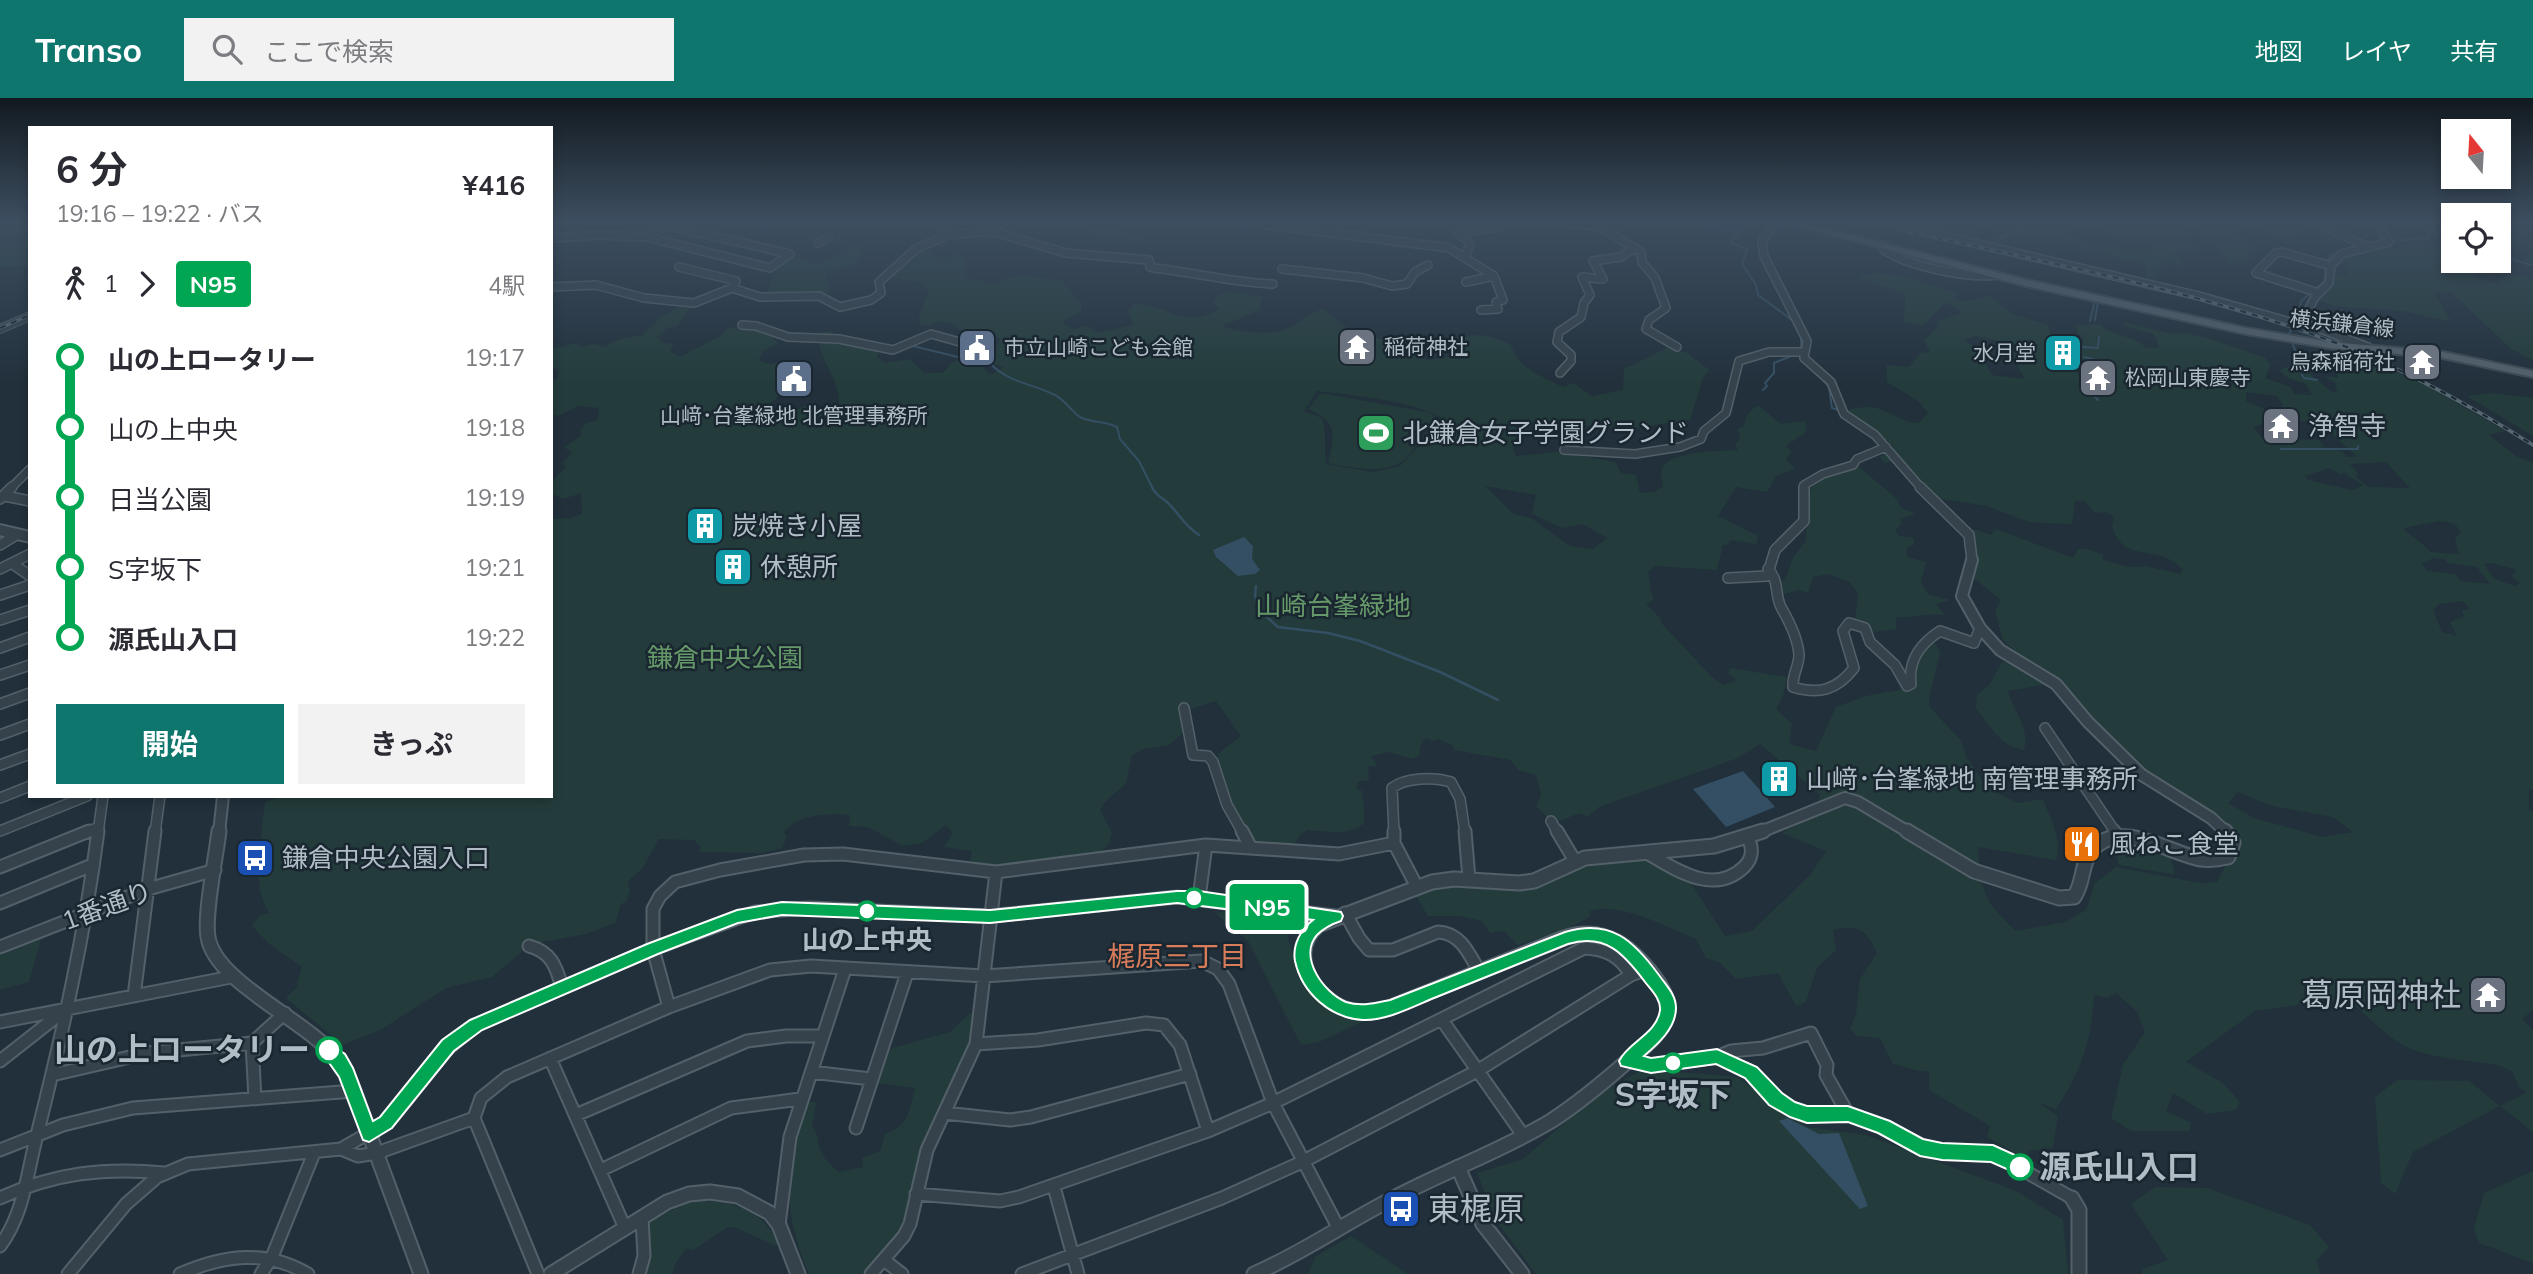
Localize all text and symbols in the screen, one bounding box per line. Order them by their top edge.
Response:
search box [184,18,674,81]
text: Transo [35,29,142,70]
icon: search [208,30,246,68]
text: ここで検索 [264,35,394,68]
text: 地図 [2255,36,2303,66]
text: レイヤ [2341,36,2412,66]
text: 共有 [2450,36,2498,66]
north arrow [2441,119,2511,189]
map controls [2441,119,2511,273]
text: 6 分 [56,145,127,193]
text: ¥416 [463,169,525,202]
text: 19:16 – 19:22 · バス [56,199,264,228]
button: locate [2441,203,2511,273]
icon: walk [56,265,94,303]
icon: forward [128,265,166,303]
text: 1 [104,269,118,298]
text: N95 [190,269,237,299]
text: 4駅 [488,271,525,300]
street label: 横浜鎌倉線 [2289,305,2396,341]
temple icon: 稲荷神社 [1336,326,1378,368]
public building icon: 市立山崎こども会館 [956,327,998,369]
building icon: 水月堂 [2042,332,2084,374]
place label: 稲荷神社 [1384,333,1468,359]
place label: 市立山崎こども会館 [1004,334,1193,360]
place label: 水月堂 [1973,339,2036,365]
temple icon: 烏森稲荷社 [2401,341,2443,383]
text: 山の上ロータリー [108,343,316,376]
text: 19:17 [465,343,525,372]
place label: 烏森稲荷社 [2290,348,2395,374]
temple icon: 松岡山東慶寺 [2077,357,2119,399]
public building icon: 山﨑･台峯緑地 北管理事務所 [773,358,815,400]
place label: 松岡山東慶寺 [2125,364,2251,390]
place label: 山﨑･台峯緑地 北管理事務所 [660,402,928,428]
temple icon: 浄智寺 [2260,405,2302,447]
place label: 浄智寺 [2308,409,2386,442]
sports icon: 北鎌倉女子学園グランド [1355,412,1397,454]
text: 山の上中央 [108,413,238,446]
text: 19:18 [465,413,525,442]
place label: 北鎌倉女子学園グランド [1403,416,1689,449]
text: 日当公園 [108,483,212,516]
text: 19:19 [465,483,525,512]
building icon: 炭焼き小屋 [684,505,726,547]
place label: 炭焼き小屋 [732,509,862,542]
building icon: 休憩所 [712,546,754,588]
place label: 休憩所 [760,550,838,583]
text: S字坂下 [108,553,202,586]
text: 19:21 [465,553,525,582]
park label: 山崎台峯緑地 [1255,589,1411,622]
text: 源氏山入口 [108,623,238,656]
text: 19:22 [465,623,525,652]
park label: 鎌倉中央公園 [647,641,803,674]
button: 開始 [56,704,284,784]
button: きっぷ [298,704,525,784]
building icon: 山﨑･台峯緑地 南管理事務所 [1758,758,1800,800]
place label: 山﨑･台峯緑地 南管理事務所 [1806,762,2138,795]
restaurant icon: 風ねこ食堂 [2061,823,2103,865]
place label: 風ねこ食堂 [2109,827,2239,860]
bus stop icon: 鎌倉中央公園入口 [234,837,276,879]
place label: 鎌倉中央公園入口 [282,841,490,874]
street label: 1番通り [57,874,156,937]
line badge: N95 [1227,884,1307,930]
unlabelled marker [1184,888,1204,908]
text: N95 [1244,892,1290,922]
marker: 山の上中央 [857,901,877,921]
place label: 山の上中央 [802,923,932,956]
district label: 梶原三丁目 [1107,938,1247,973]
place label: 葛原岡神社 [2301,974,2461,1014]
temple icon: 葛原岡神社 [2467,974,2509,1016]
place label: 山の上ロータリー [54,1029,310,1069]
marker: 山の上ロータリー [316,1037,342,1063]
marker: S字坂下 [1663,1053,1683,1073]
place label: S字坂下 [1615,1074,1731,1114]
place label: 源氏山入口 [2039,1146,2199,1186]
marker: 源氏山入口 [2007,1154,2033,1180]
bus stop icon: 東梶原 [1380,1188,1422,1230]
place label: 東梶原 [1428,1188,1524,1228]

